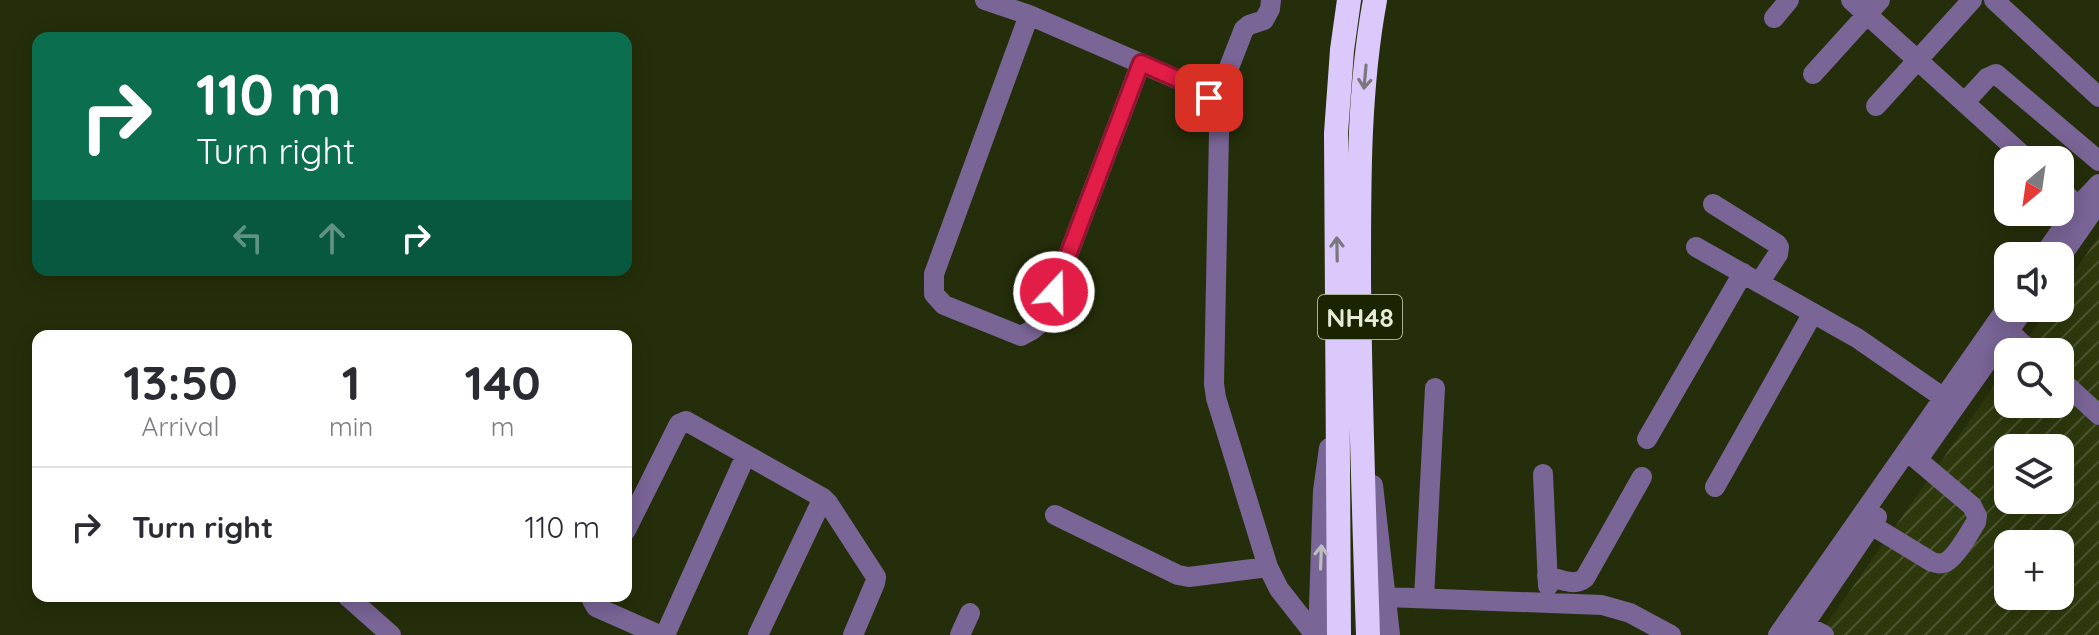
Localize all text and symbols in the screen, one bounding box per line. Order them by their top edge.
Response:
text: 110 m [196,59,341,129]
one-way arrow [1357,63,1372,90]
icon: right [64,64,168,168]
pin [1175,64,1243,132]
icon: arrive [1187,76,1231,120]
text: Turn right [196,128,355,173]
north arrow [1994,146,2074,226]
map controls [1994,146,2074,610]
icon: left [226,216,270,260]
icon: ahead [310,216,354,260]
icon: right [394,216,438,260]
one-way arrow [1329,236,1345,263]
button: sound [1994,242,2074,322]
position arrow [1012,250,1096,334]
road number: NH48 [1318,295,1402,339]
button: search [1994,338,2074,418]
text: 13:50 [123,352,238,412]
text: 1 [342,352,361,412]
text: 140 [464,352,541,412]
text: Arrival [142,410,219,443]
text: min [329,410,373,443]
text: m [491,410,515,443]
button: layers [1994,434,2074,514]
icon: right [64,505,108,549]
text: Turn right [132,508,273,546]
text: 110 m [524,508,600,546]
button: + [1994,530,2074,610]
one-way arrow [1313,544,1329,571]

